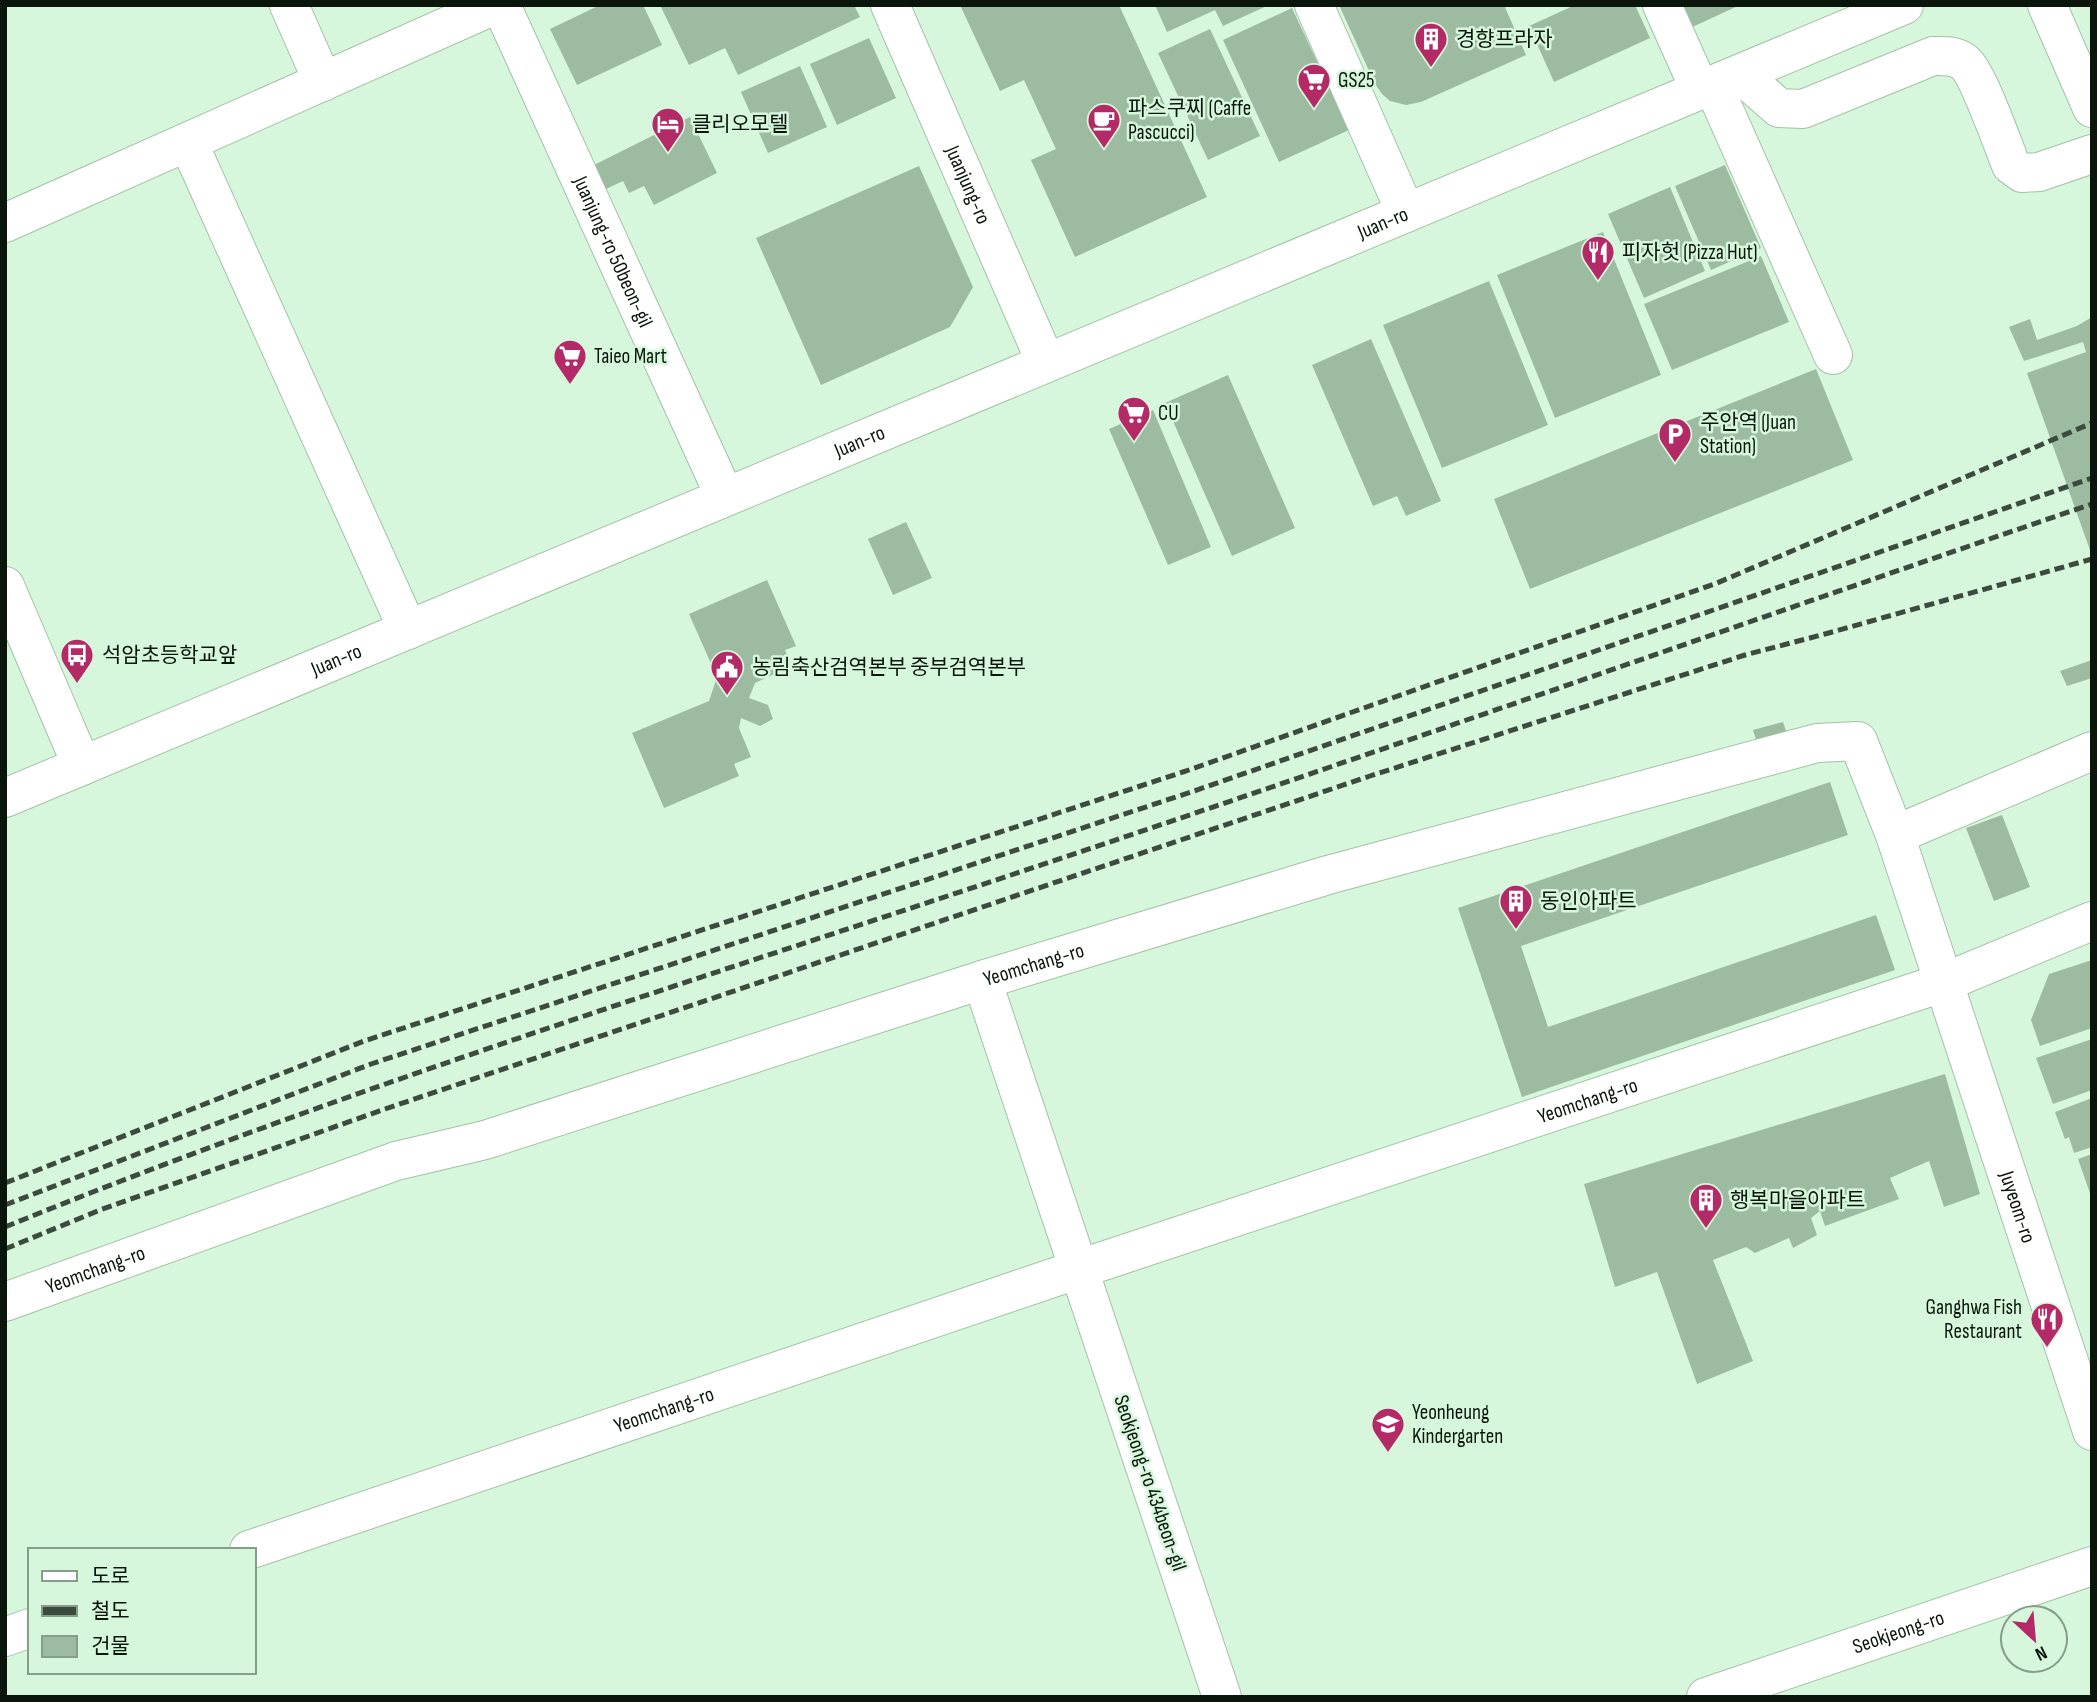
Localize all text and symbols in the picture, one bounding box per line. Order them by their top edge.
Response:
building icon: 경향프라자 [1412,20,1450,69]
place label: 경향프라자 [1456,27,1553,52]
supermarket icon: GS25 [1295,61,1333,110]
place label: GS25 [1338,68,1375,93]
place label: 파스쿠찌 (Caffe Pascucci) [1128,96,1251,145]
cafe icon: 파스쿠찌 (Caffe Pascucci) [1085,101,1123,150]
hotel icon: 클리오모텔 [649,105,687,154]
place label: 클리오모텔 [692,112,789,137]
street label: Juanjung-ro [940,141,996,228]
street label: Juanjung-ro 50beon-gil [568,171,658,331]
street label: Juan-ro [1353,201,1412,245]
restaurant icon: 피자헛 (Pizza Hut) [1579,233,1617,282]
place label: 피자헛 (Pizza Hut) [1622,240,1758,265]
supermarket icon: Taieo Mart [551,337,589,386]
place label: Taieo Mart [594,344,667,369]
supermarket icon: CU [1115,394,1153,443]
place label: CU [1158,401,1179,426]
place label: 주안역 (Juan Station) [1700,410,1796,459]
parking icon: 주안역 (Juan Station) [1656,415,1694,464]
street label: Juan-ro [830,420,888,463]
bus stop icon: 석암초등학교앞 [58,636,96,685]
street label: Juan-ro [306,638,365,682]
place label: 석암초등학교앞 [102,643,237,668]
public building icon: 농림축산검역본부 중부검역본부 [708,648,746,697]
place label: 농림축산검역본부 중부검역본부 [752,655,1026,680]
building icon: 동인아파트 [1497,882,1535,931]
place label: 동인아파트 [1540,889,1637,914]
street label: Yeomchang-ro [980,937,1087,991]
street label: Yeomchang-ro [1534,1072,1641,1129]
street label: Juyeom-ro [1994,1167,2041,1246]
building icon: 행복마을아파트 [1687,1181,1725,1230]
place label: 행복마을아파트 [1730,1188,1865,1213]
street label: Yeomchang-ro [42,1240,148,1299]
place label: Ganghwa Fish Restaurant [1926,1295,2022,1344]
restaurant icon: Ganghwa Fish Restaurant [2028,1300,2066,1349]
street label: Yeomchang-ro [611,1381,717,1438]
street label: Seokjeong-ro 434beon-gil [1108,1392,1192,1574]
place label: Yeonheung Kindergarten [1412,1400,1503,1449]
school or university icon: Yeonheung Kindergarten [1369,1405,1407,1454]
legend [28,1548,256,1674]
text: 도로 [91,1564,130,1589]
text: 철도 [91,1599,130,1624]
north arrow [1999,1604,2069,1674]
street label: Seokjeong-ro [1849,1605,1947,1659]
text: 건물 [91,1634,130,1659]
text: N [2031,1640,2050,1665]

